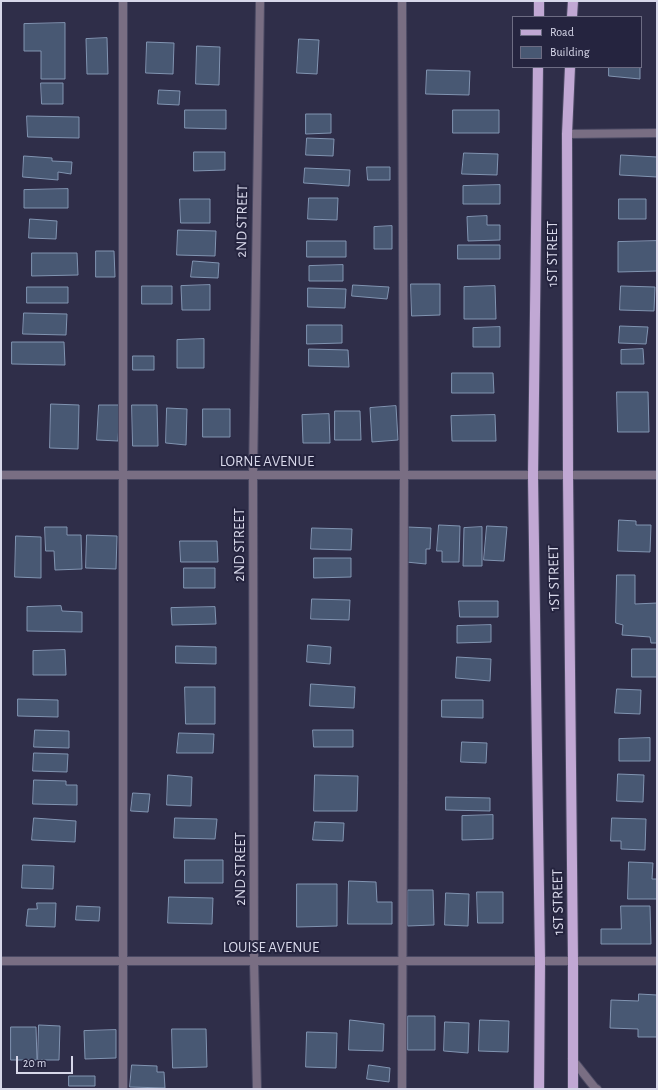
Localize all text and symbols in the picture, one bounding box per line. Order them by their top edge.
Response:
legend [512,16,642,68]
text: Road [550,26,574,38]
text: Building [550,46,590,58]
street label: 2ND STREET [232,184,252,258]
street label: 1ST STREET [543,221,561,287]
street label: LORNE AVENUE [220,452,314,470]
street label: 2ND STREET [230,508,248,582]
street label: 1ST STREET [544,545,564,611]
street label: 2ND STREET [231,832,249,906]
street label: 1ST STREET [548,869,568,935]
street label: LOUISE AVENUE [223,938,319,956]
scale bar [18,1048,75,1074]
text: 20 m [23,1057,46,1069]

